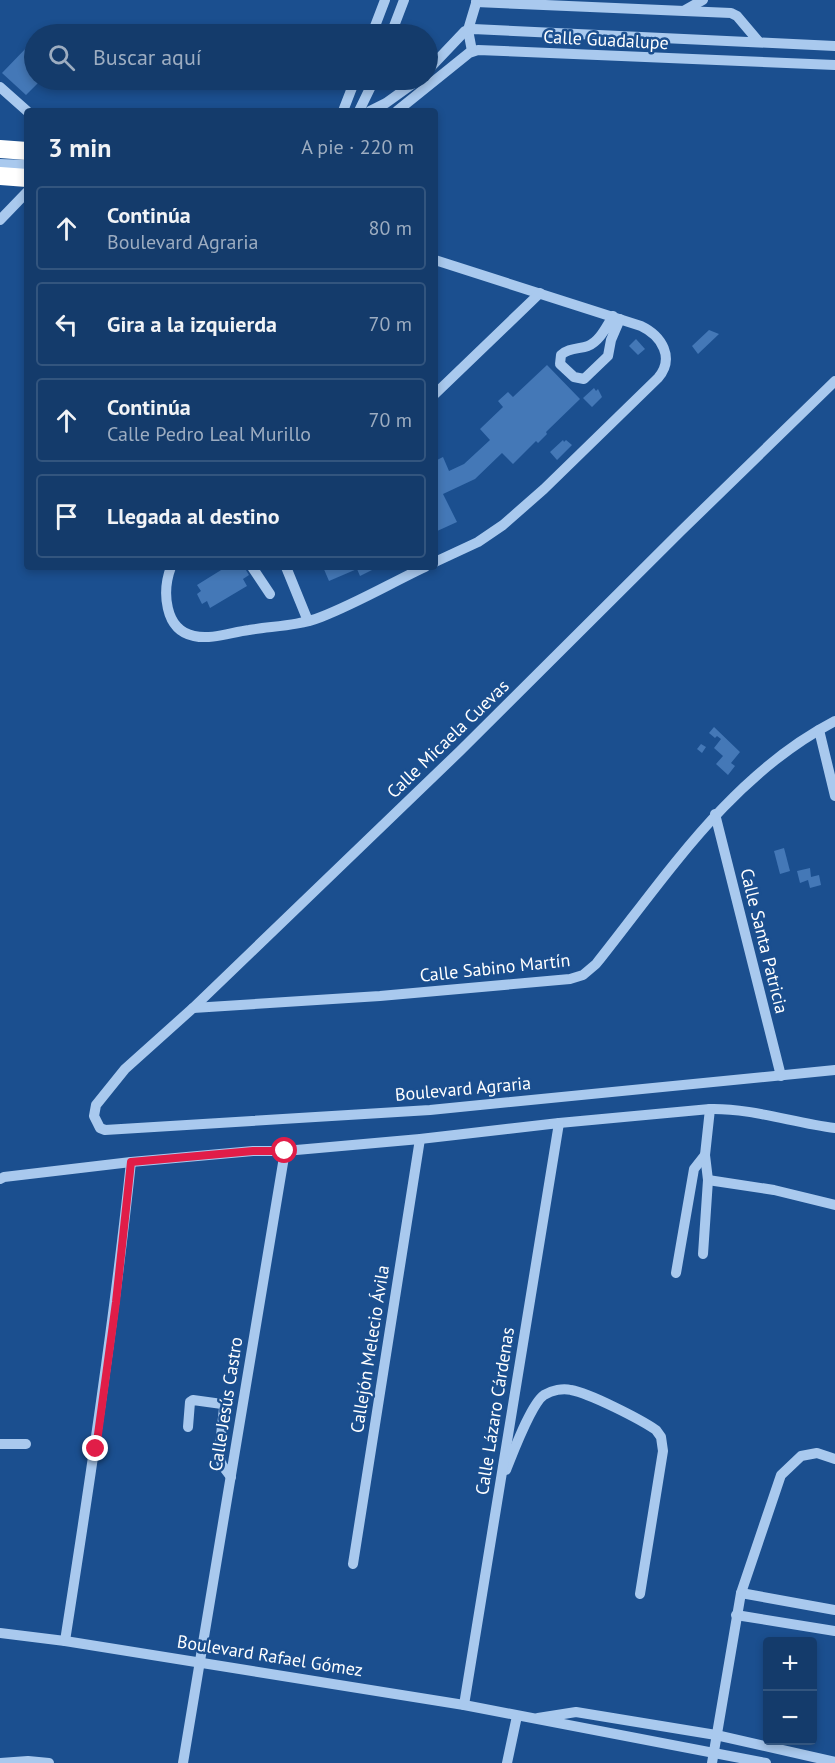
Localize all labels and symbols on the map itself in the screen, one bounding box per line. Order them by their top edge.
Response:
street label: Calle Guadalupe [543,25,669,54]
street label: Calle Micaela Cuevas [382,674,514,803]
street label: Calle Santa Patricia [735,866,794,1016]
street label: Calle Sabino Martín [419,948,571,987]
street label: Boulevard Agraria [394,1071,532,1106]
route start [271,1137,297,1163]
street label: Callejón Melecio Ávila [345,1263,394,1435]
street label: Calle Lázaro Cárdenas [470,1325,519,1497]
street label: Calle Jesús Castro [204,1335,247,1473]
route end [82,1435,108,1461]
street label: Boulevard Rafael Gómez [176,1629,365,1682]

